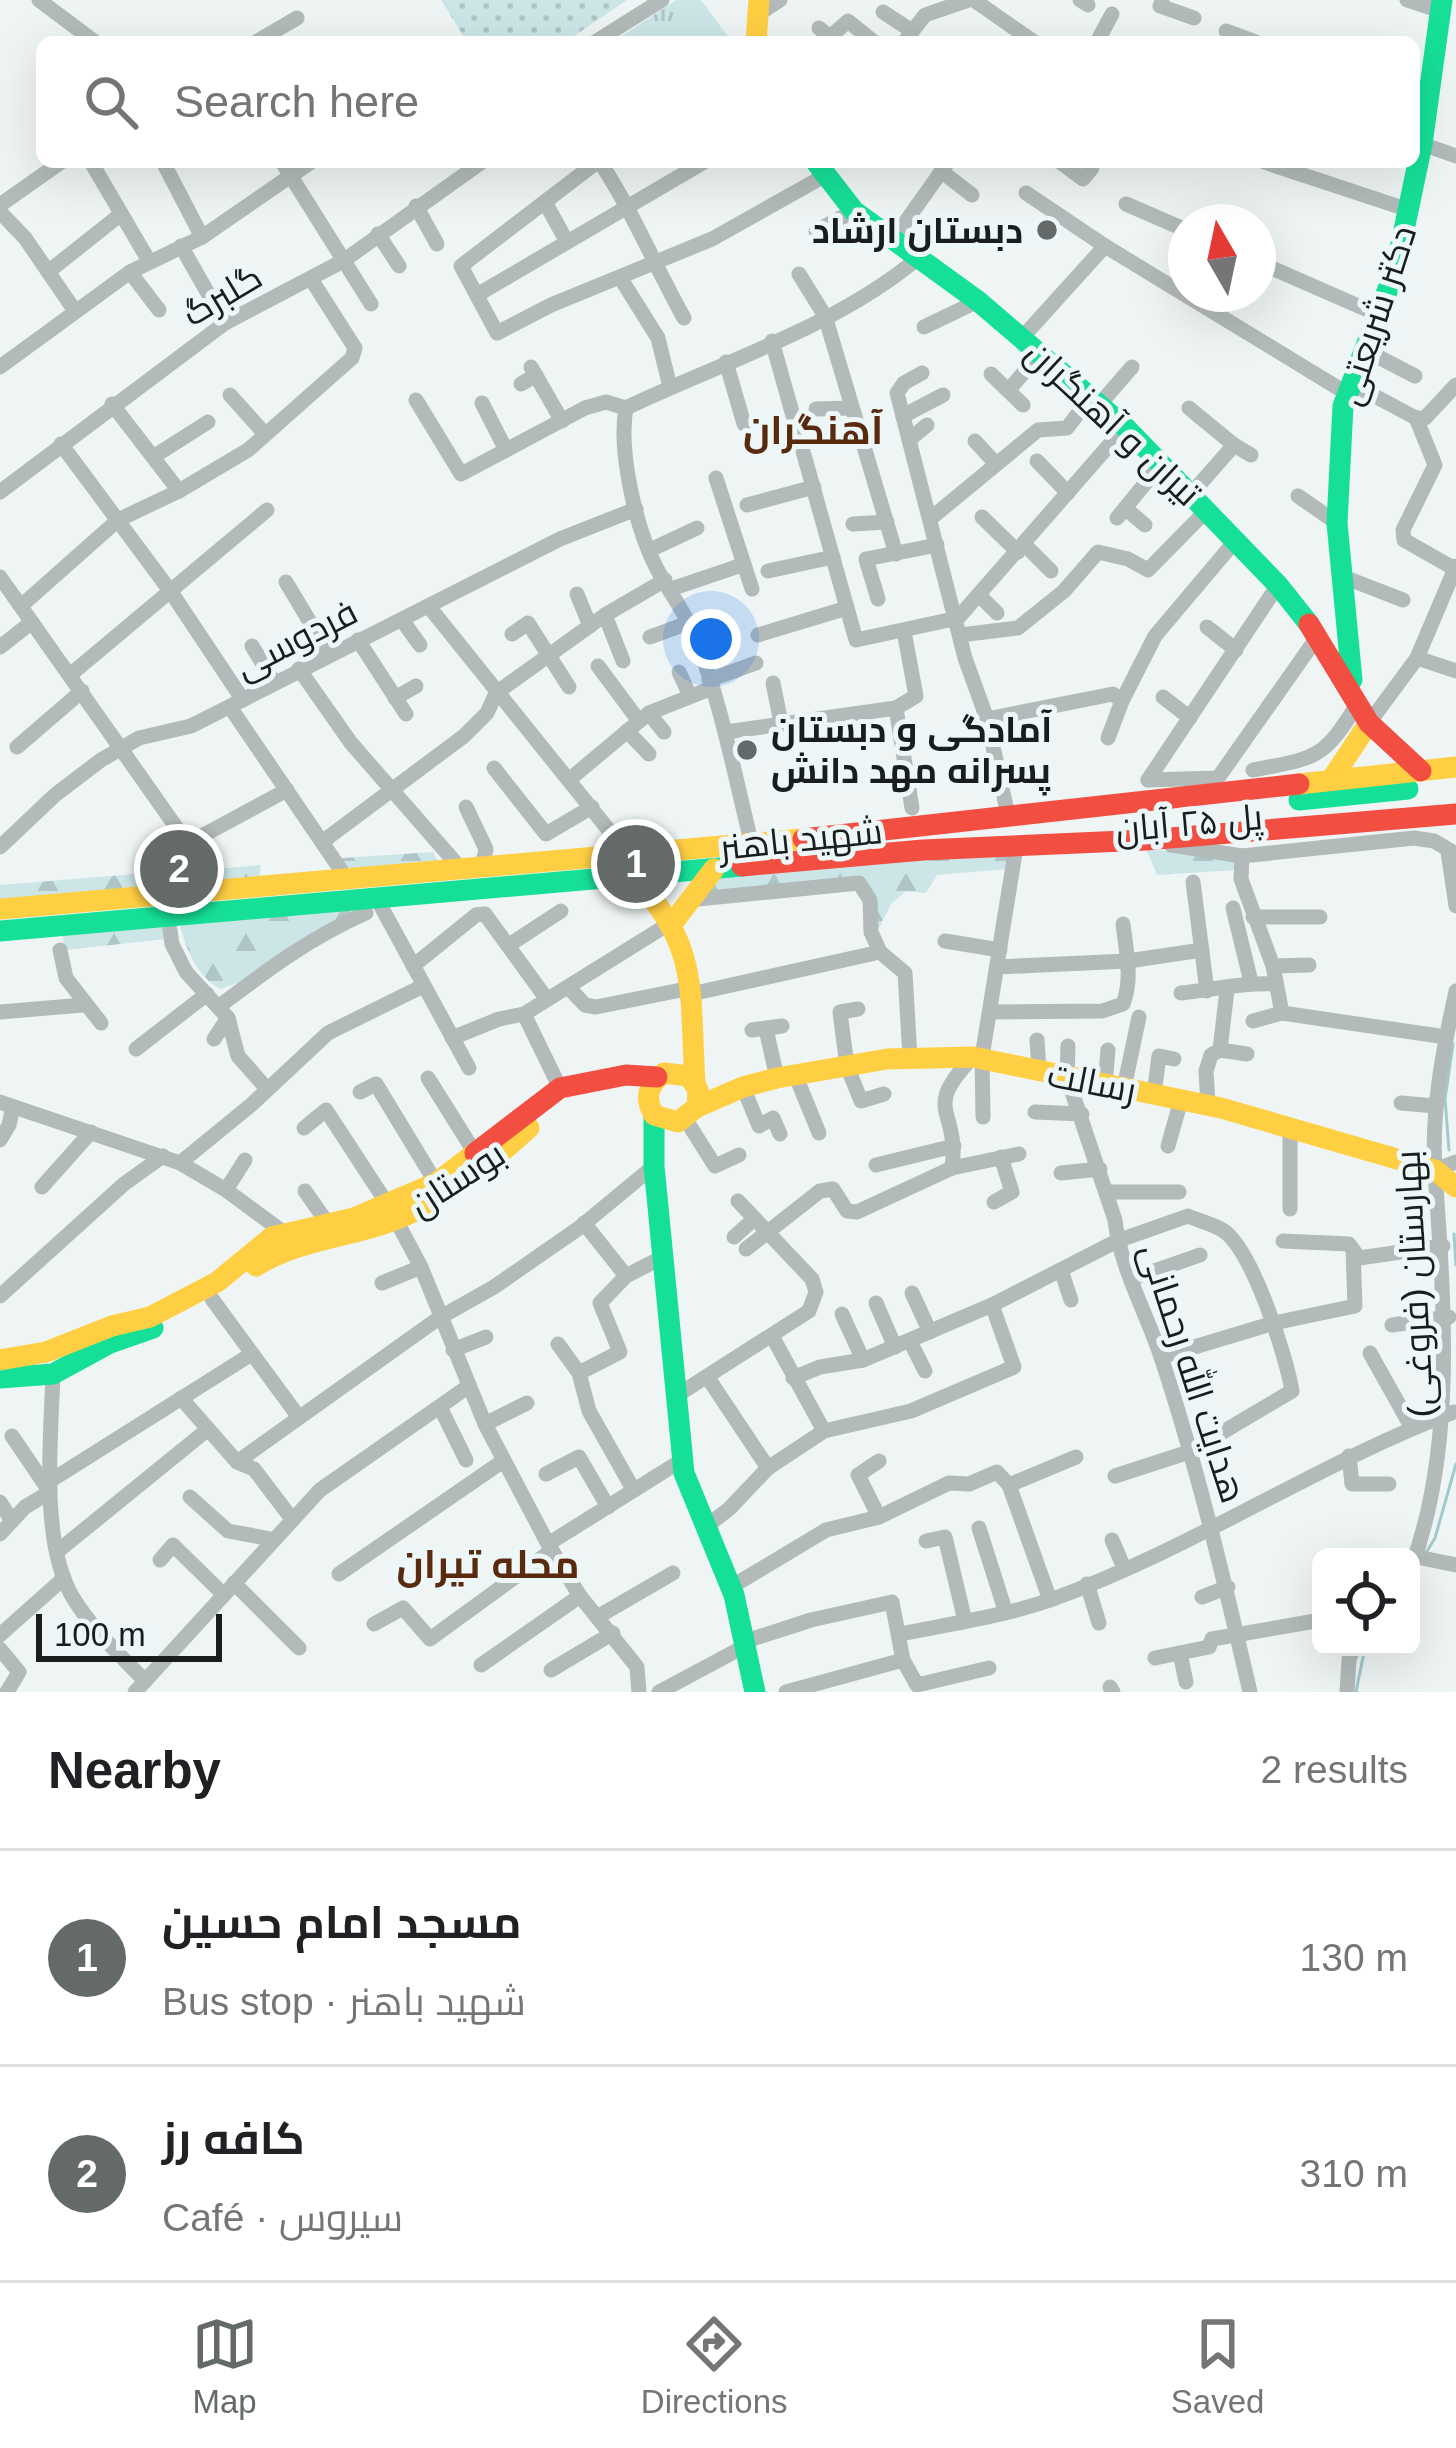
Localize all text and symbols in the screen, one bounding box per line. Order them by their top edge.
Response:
search box [36,36,1420,168]
icon: search [78,69,144,135]
text: Search here [174,76,419,127]
north arrow [1168,204,1276,312]
place label: دبستان ارشاد [812,210,1023,252]
marker: دبستان ارشاد [1034,217,1060,243]
street label: دکتر شریعتی [1328,220,1425,410]
street label: گلبرگ [175,256,269,334]
street label: تیران و آهنگران [1017,332,1209,515]
district label: آهنگران [743,409,884,454]
street label: فردوسی [228,591,364,688]
your location [681,609,741,669]
place label: آمادگی و دبستان پسرانه مهد دانش [771,709,1053,796]
marker: آمادگی و دبستان پسرانه مهد دانش [734,737,760,763]
street label: پل ۲۵ آبان [1114,796,1265,853]
street label: شهید باهنر [715,810,885,869]
pin: 1 [597,819,675,909]
pin: 2 [140,824,218,914]
street label: رسالت [1044,1053,1140,1111]
street label: بوستان [402,1133,513,1226]
street label: بهارستان (فروغی) [1387,1149,1442,1419]
street label: هدایت الله رحمانی [1131,1237,1257,1508]
district label: محله تیران [397,1543,579,1588]
map controls [1312,1548,1420,1656]
button: locate [1312,1548,1420,1656]
scale bar [36,1608,222,1661]
text: 100 m [54,1616,146,1653]
text: Nearby [48,1742,221,1799]
text: 2 results [1261,1748,1408,1791]
text: مسجد امام حسین [162,1897,521,1948]
text: 1 [76,1936,98,1979]
text: 130 m [1300,1936,1408,1979]
text: Bus stop · شهید باهنر [162,1980,526,2023]
text: کافه رز [162,2113,305,2164]
text: 2 [76,2152,98,2195]
text: 310 m [1300,2152,1408,2195]
text: Café · سیروس [162,2196,403,2239]
tab: Map [192,2311,258,2421]
tab: Directions [641,2311,788,2421]
tab: Saved [1171,2311,1264,2421]

